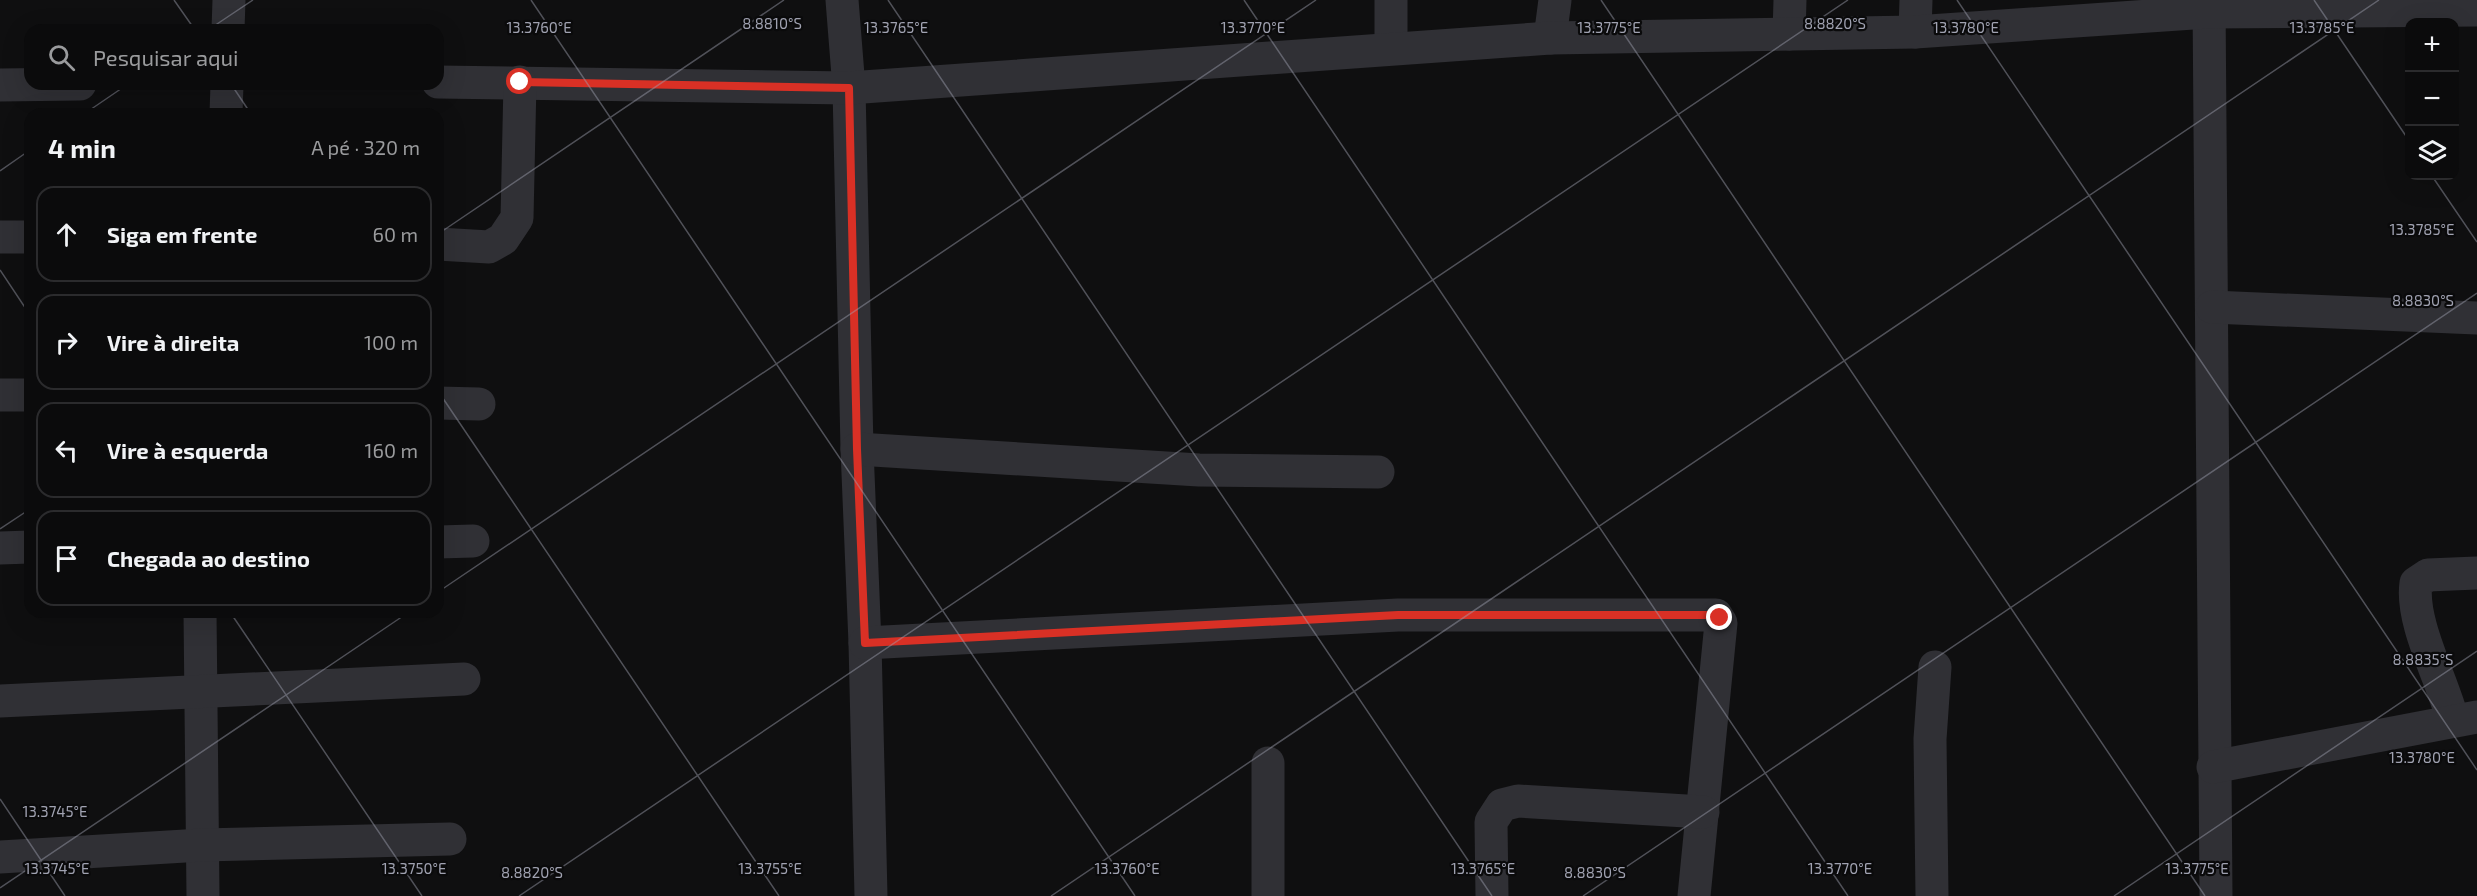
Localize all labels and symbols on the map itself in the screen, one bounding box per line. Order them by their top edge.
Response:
text: 8.8810°S [742,14,802,32]
text: 8.8820°S [1804,14,1866,32]
text: 13.3760°E [506,18,572,36]
text: 13.3765°E [864,18,928,36]
text: 13.3770°E [1221,18,1285,36]
text: 13.3775°E [1577,18,1641,36]
text: 13.3780°E [1933,18,1999,36]
text: 13.3785°E [2290,18,2354,36]
route start [506,68,532,94]
text: 13.3785°E [2390,220,2454,238]
text: 8.8830°S [2392,291,2454,309]
route end [1706,604,1732,630]
text: 8.8835°S [2393,650,2454,668]
text: 13.3780°E [2389,748,2455,766]
text: 13.3745°E [23,802,87,820]
text: 13.3745°E [25,859,89,877]
text: 13.3750°E [382,859,446,877]
text: 13.3755°E [738,859,802,877]
text: 13.3760°E [1094,859,1160,877]
text: 13.3765°E [1451,859,1515,877]
text: 13.3770°E [1808,859,1872,877]
text: 13.3775°E [2165,859,2229,877]
text: 8.8820°S [501,863,563,881]
text: 8.8830°S [1564,863,1626,881]

